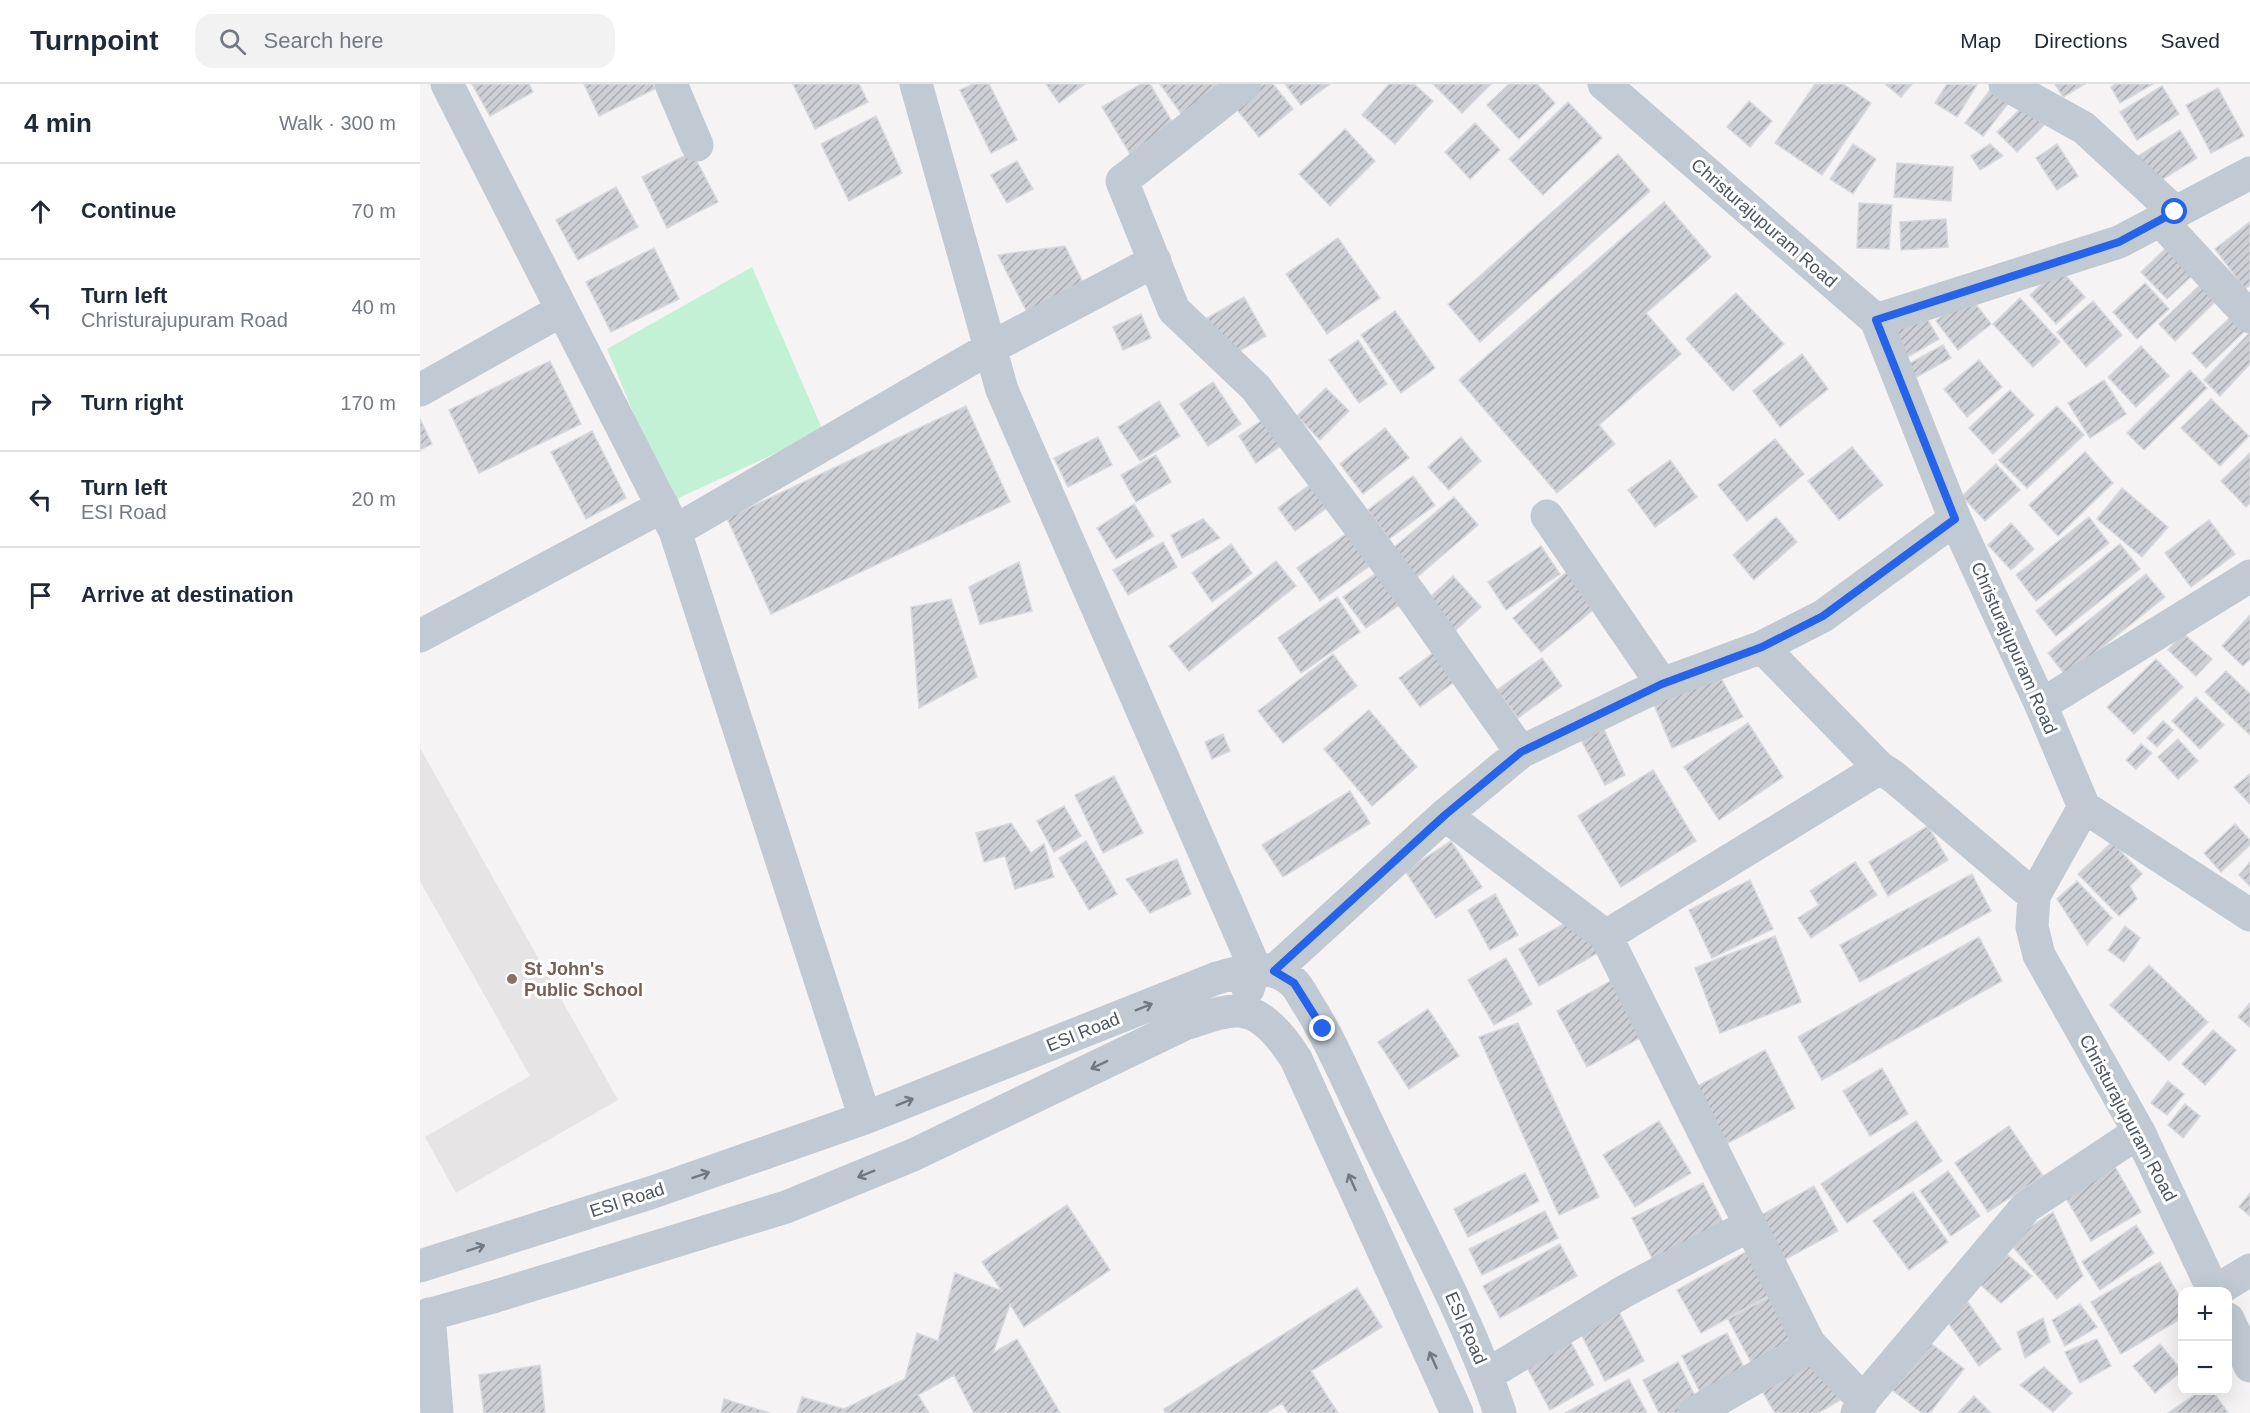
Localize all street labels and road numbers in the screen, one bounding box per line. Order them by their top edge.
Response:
street label: Christurajupuram Road [1687,154,1841,292]
street label: Christurajupuram Road [1967,559,2061,737]
street label: ESI Road [1044,1008,1122,1056]
street label: Christurajupuram Road [2075,1031,2181,1205]
street label: ESI Road [587,1179,667,1221]
street label: ESI Road [1441,1289,1491,1367]

